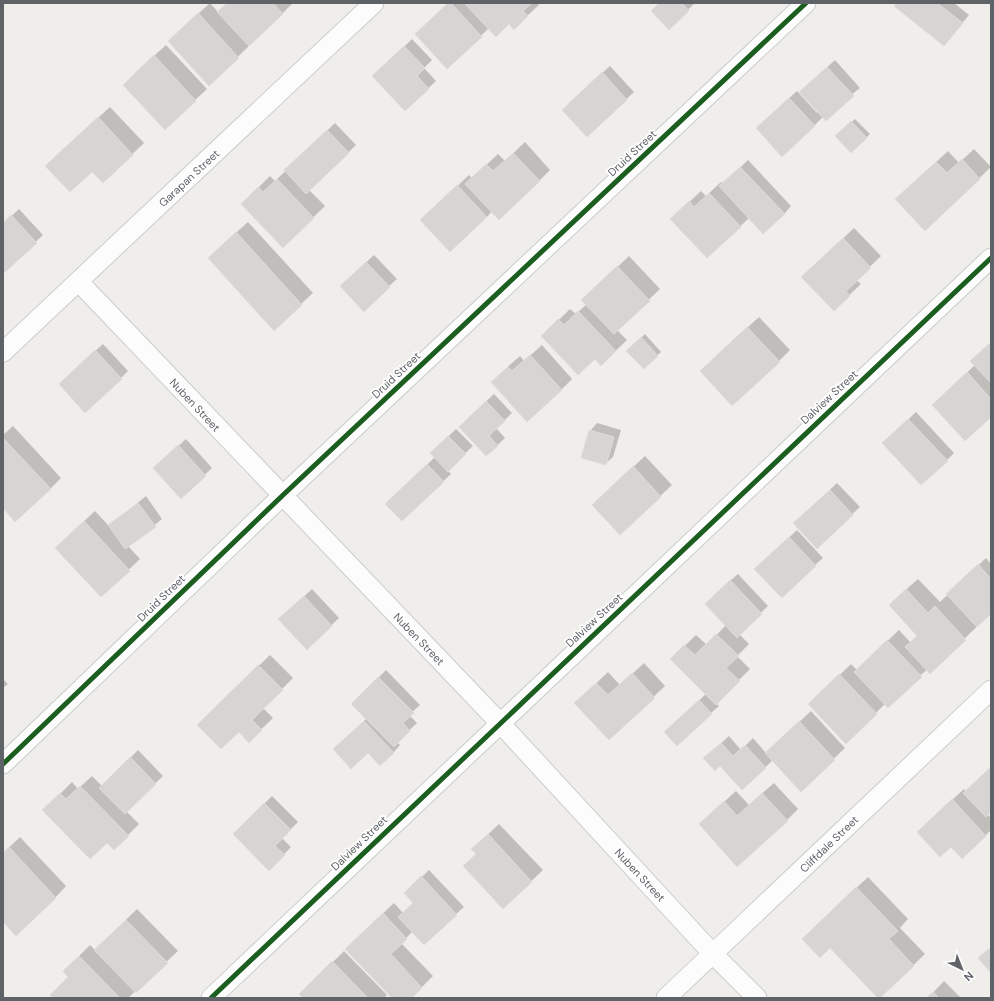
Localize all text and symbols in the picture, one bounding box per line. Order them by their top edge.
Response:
street label: Druid Street [605,127,659,179]
street label: Garapan Street [156,146,222,210]
street label: Druid Street [369,349,423,401]
street label: Dalview Street [798,367,860,427]
street label: Nuben Street [167,376,223,434]
street label: Druid Street [134,572,188,624]
street label: Dalview Street [563,590,625,650]
street label: Nuben Street [391,610,447,668]
street label: Dalview Street [328,813,390,873]
street label: Cliffdale Street [797,813,861,875]
street label: Nuben Street [612,846,668,904]
north arrow [942,949,982,989]
text: N [961,968,977,984]

